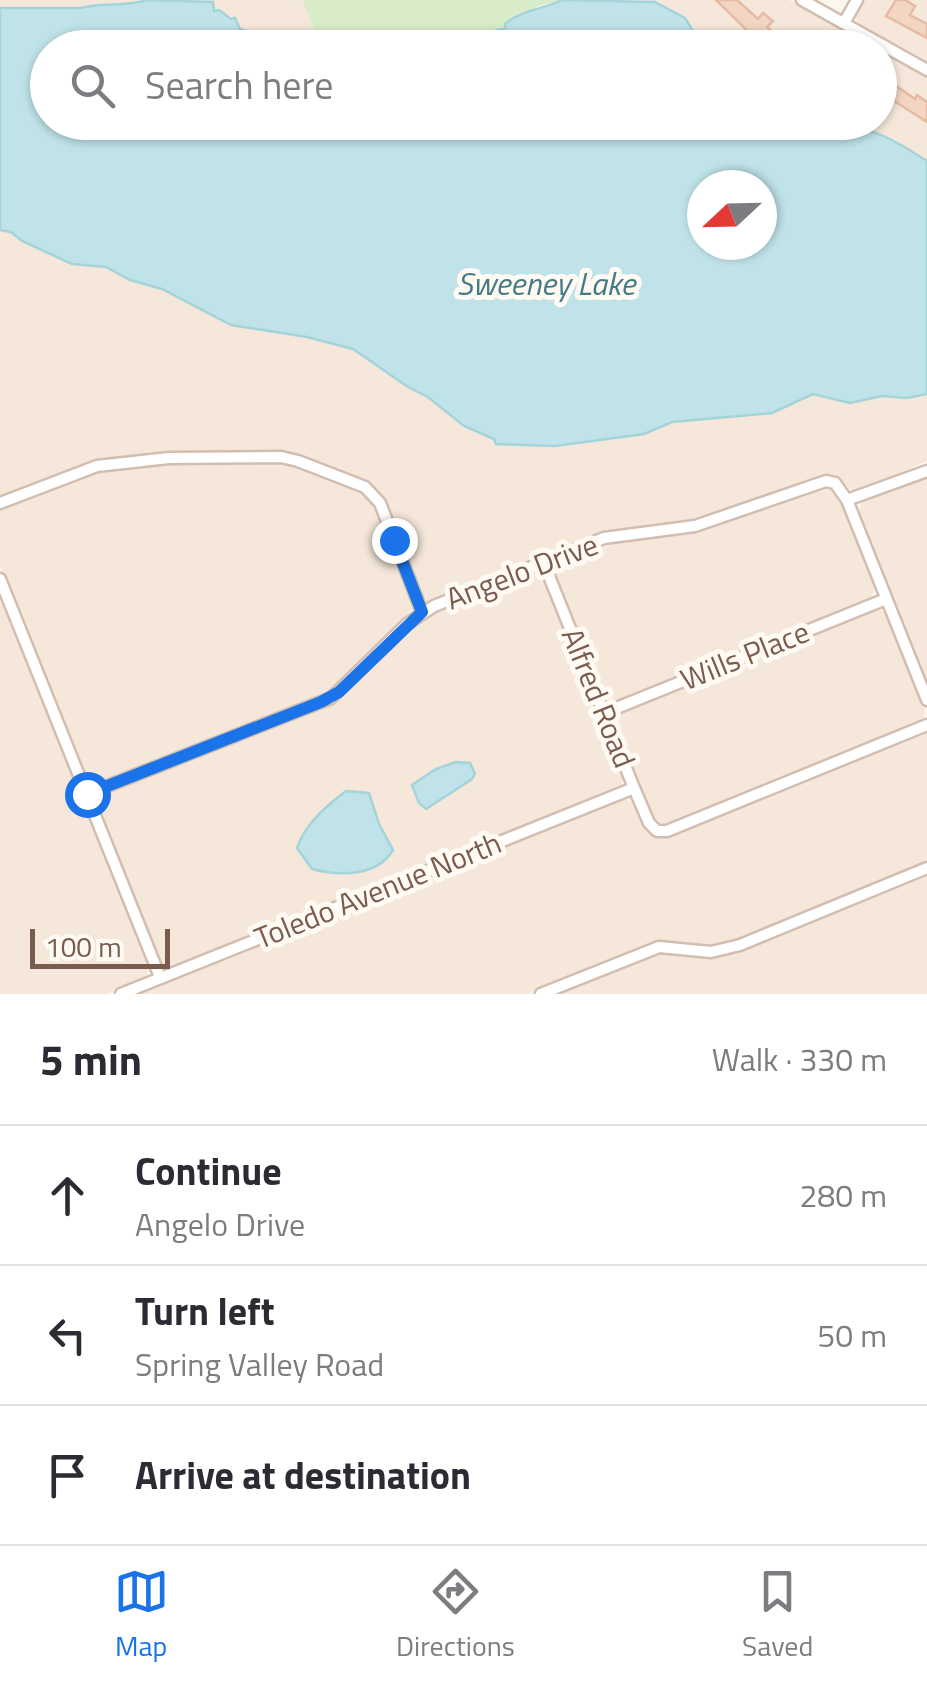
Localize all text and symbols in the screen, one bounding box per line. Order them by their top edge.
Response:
search box [30,30,897,140]
text: Search here [145,56,333,114]
icon: search [65,58,120,113]
north arrow [687,170,777,260]
water label: Sweeney Lake [457,259,638,307]
route end [372,518,418,564]
street label: Angelo Drive [439,521,604,621]
street label: Wills Place [673,608,816,702]
street label: Alfred Road [550,621,648,775]
route start [65,772,111,818]
street label: Toledo Avenue North [247,820,508,961]
scale bar [30,924,170,968]
text: 100 m [45,925,122,968]
text: 5 min [40,1027,142,1091]
text: Walk · 330 m [712,1035,887,1083]
text: Continue [135,1142,282,1200]
icon: ahead [40,1168,95,1223]
text: 280 m [799,1171,887,1219]
text: Angelo Drive [135,1200,305,1248]
text: Turn left [135,1282,275,1340]
icon: left [40,1308,95,1363]
text: 50 m [817,1311,887,1359]
text: Spring Valley Road [135,1340,384,1388]
text: Arrive at destination [135,1446,471,1504]
icon: arrive [40,1448,95,1503]
tab: Map [114,1564,169,1667]
tab: Directions [396,1564,515,1667]
tab: Saved [742,1564,813,1667]

